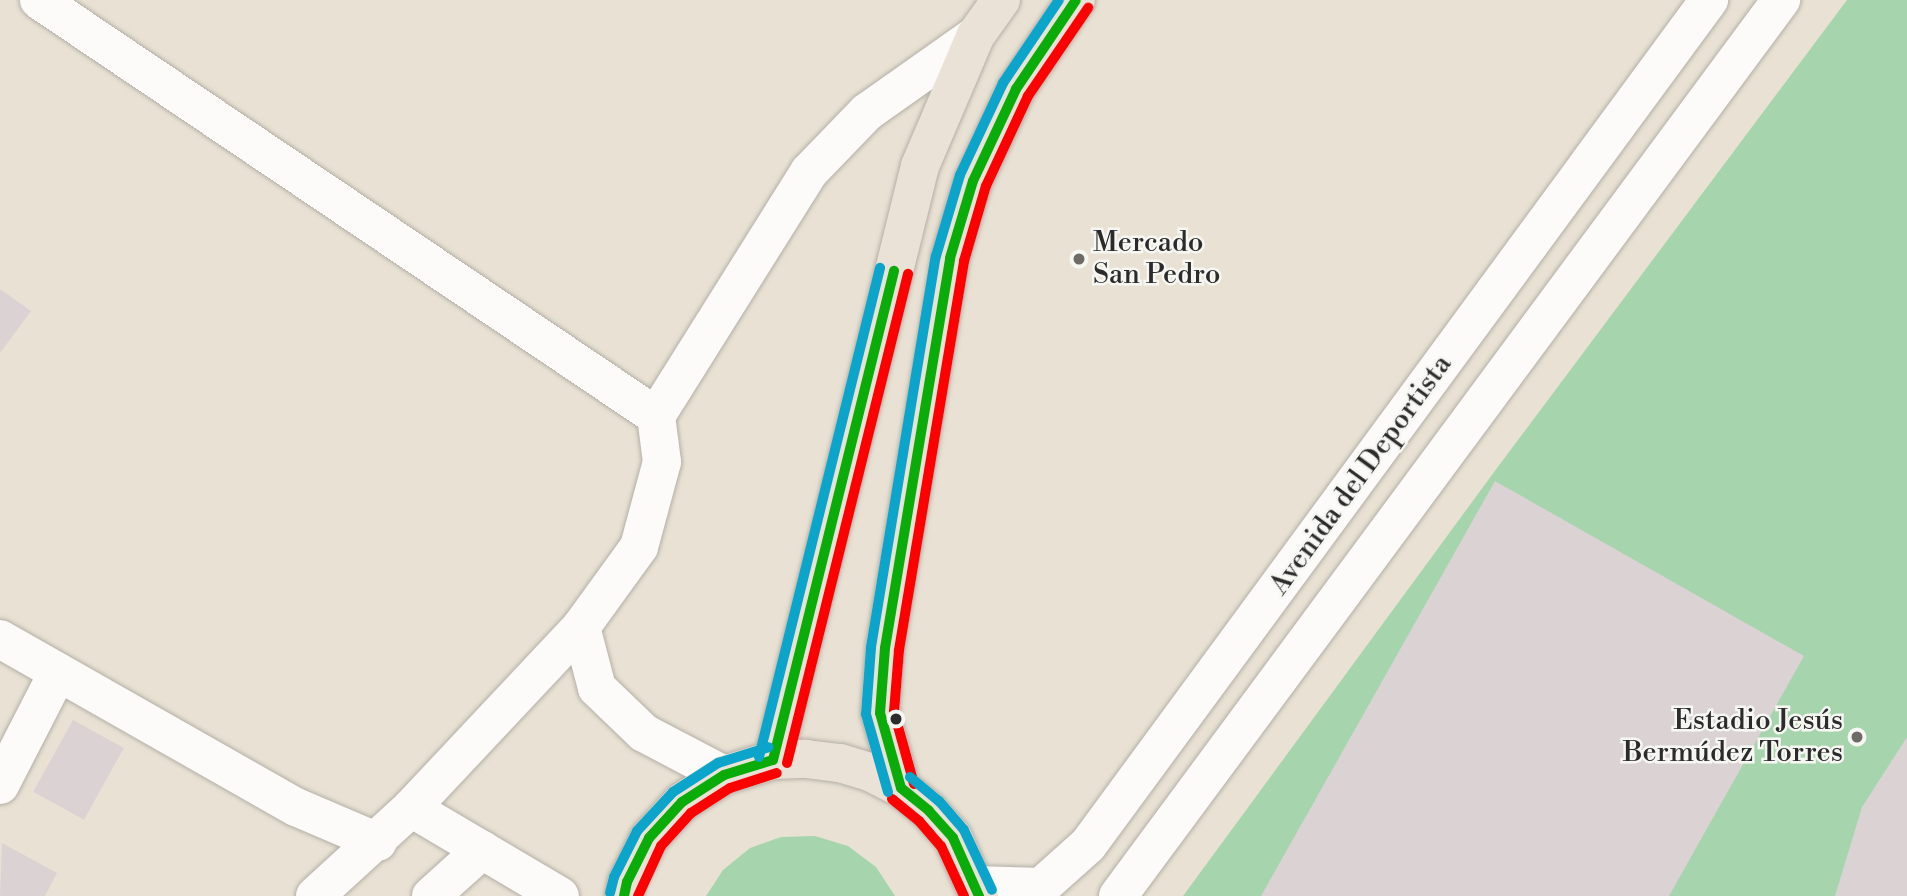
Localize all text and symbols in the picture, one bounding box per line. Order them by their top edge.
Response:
place label: Mercado San Pedro [1093,226,1221,292]
marker: Mercado San Pedro [1071,251,1087,267]
street label: Avenida del Deportista [1263,349,1459,601]
place label: Estadio Jesús Bermúdez Torres [1623,704,1843,770]
unlabelled marker [889,712,903,726]
marker: Estadio Jesús Bermúdez Torres [1849,729,1865,745]

